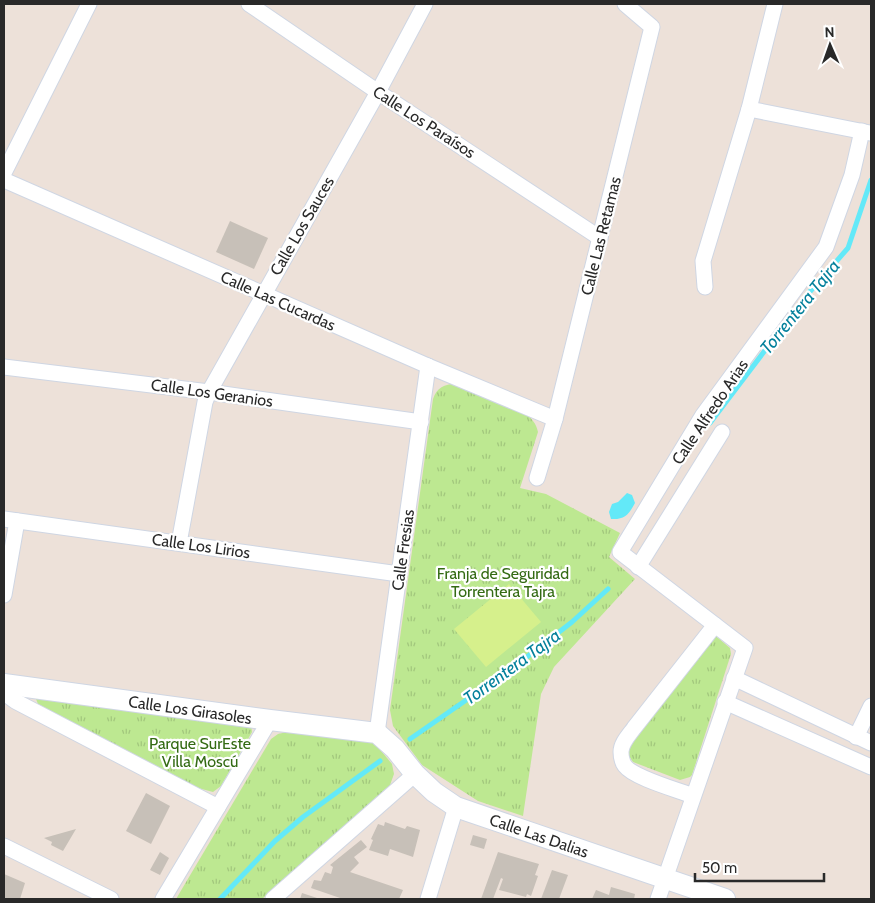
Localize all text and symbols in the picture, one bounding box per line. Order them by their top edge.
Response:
north arrow [805,20,855,70]
text: N [824,23,835,41]
street label: Calle Los Paraísos [369,82,479,162]
street label: Calle Los Sauces [266,173,338,279]
street label: Calle Las Retamas [577,174,625,297]
water label: Torrentera Tajra [755,255,845,359]
street label: Calle Las Cucardas [218,267,339,335]
street label: Calle Alfredo Arias [668,356,752,468]
street label: Calle Los Geranios [150,375,275,411]
street label: Calle Fresias [388,508,418,592]
street label: Calle Los Lirios [151,530,252,562]
park label: Franja de Seguridad Torrentera Tajra [437,564,569,601]
water label: Torrentera Tajra [459,624,565,710]
street label: Calle Los Girasoles [127,692,253,728]
park label: Parque SurEste Villa Moscú [149,734,251,771]
street label: Calle Las Dalias [487,810,591,862]
scale bar [695,850,824,882]
text: 50 m [702,859,737,877]

